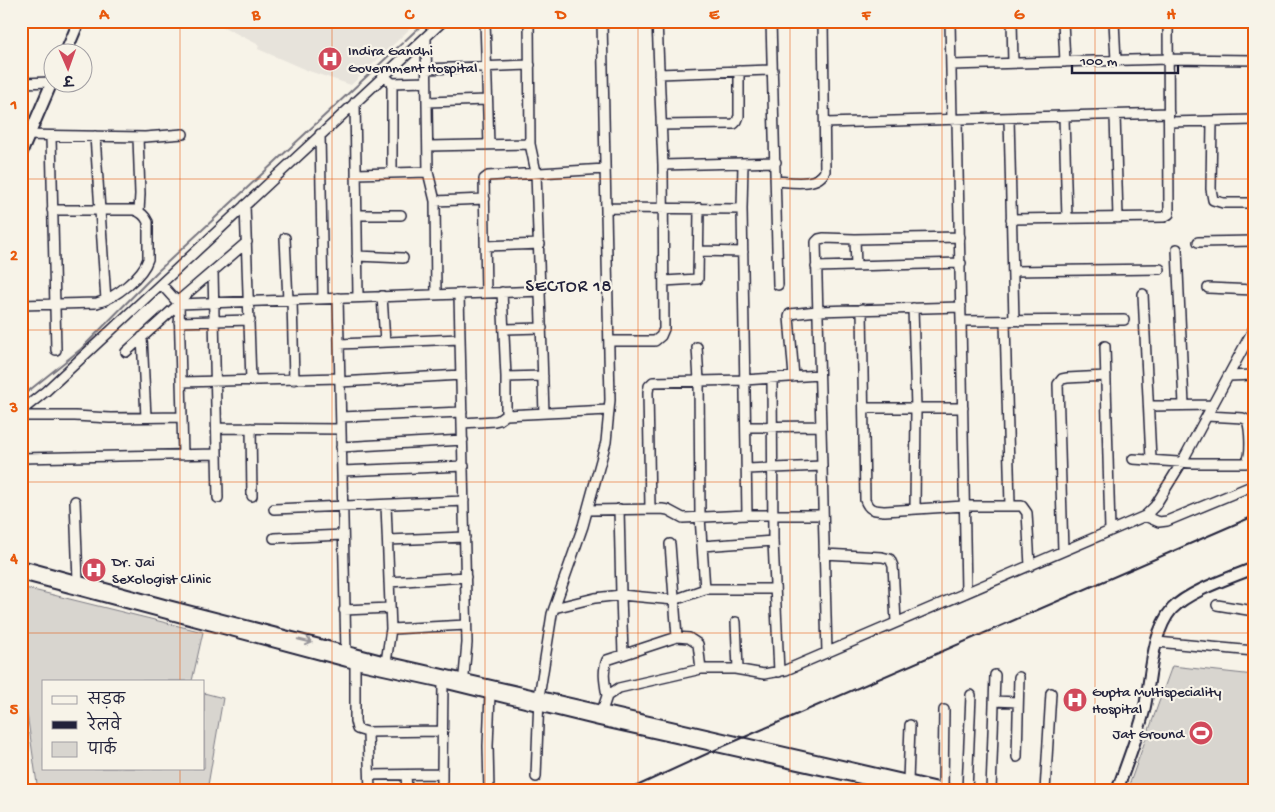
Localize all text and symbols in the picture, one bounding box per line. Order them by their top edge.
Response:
text: A [98,7,110,26]
text: B [251,7,261,26]
text: C [404,7,415,26]
text: D [554,7,567,26]
text: E [709,7,720,26]
text: F [861,7,872,26]
text: G [1014,7,1025,26]
text: H [1166,7,1176,26]
north arrow [42,42,92,92]
scale bar [1072,42,1179,74]
place label: Indira Gandhi Government Hospital [348,43,478,78]
hospital icon: Indira Gandhi Government Hospital [317,46,343,72]
text: 100 m [1079,53,1118,71]
text: उ [62,70,75,87]
text: 1 [10,97,17,116]
text: 2 [10,248,18,267]
district label: SECTOR 18 [526,277,612,298]
text: 3 [9,400,18,419]
text: 4 [9,551,18,570]
place label: Dr. Jai Sexologist Clinic [111,554,212,589]
hospital icon: Dr. Jai Sexologist Clinic [81,557,107,583]
one-way arrow [297,637,313,646]
legend [42,680,205,770]
place label: Gupta Multispeciality Hospital [1092,684,1222,719]
hospital icon: Gupta Multispeciality Hospital [1062,687,1088,713]
text: सड़क [87,692,126,710]
text: 5 [10,702,19,721]
text: रेलवे [86,711,122,736]
sports icon: Jat Ground [1188,720,1214,746]
place label: Jat Ground [1113,726,1185,744]
text: पार्क [87,737,118,760]

